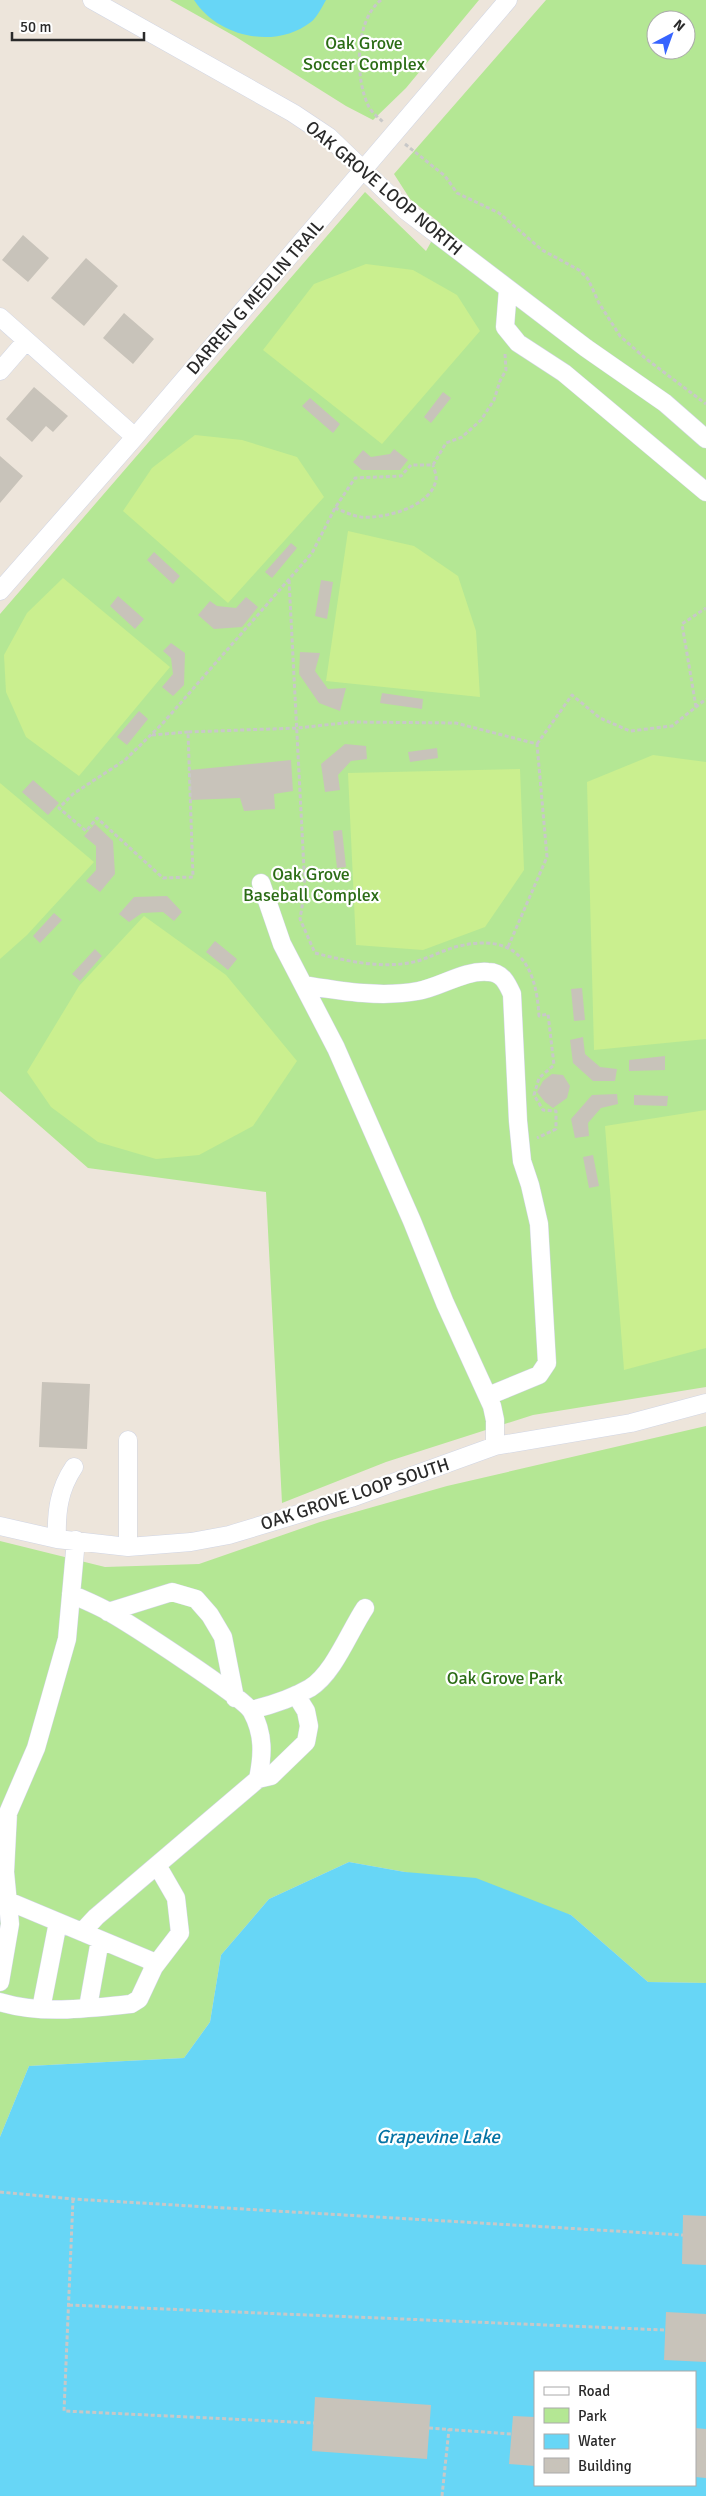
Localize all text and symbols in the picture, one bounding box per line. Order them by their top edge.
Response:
scale bar [12,10,145,42]
north arrow [646,10,696,60]
text: N [670,16,688,35]
text: 50 m [20,18,51,36]
park label: Oak Grove Soccer Complex [303,32,426,75]
street label: OAK GROVE LOOP NORTH [301,116,467,260]
street label: DARREN G MEDLIN TRAIL [182,215,328,379]
park label: Oak Grove Baseball Complex [243,863,380,906]
street label: OAK GROVE LOOP SOUTH [258,1453,452,1535]
park label: Oak Grove Park [447,1667,563,1689]
water label: Grapevine Lake [376,2125,501,2149]
legend [534,2371,696,2486]
text: Road [578,2382,610,2400]
text: Park [578,2407,607,2425]
text: Water [578,2432,616,2450]
text: Building [578,2457,632,2475]

